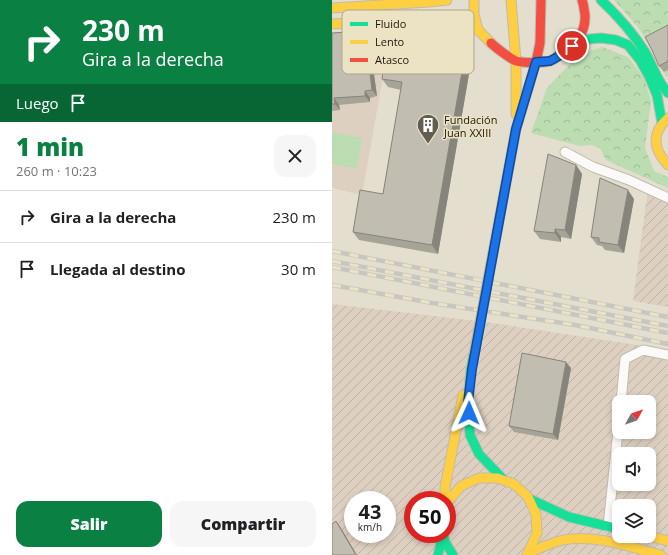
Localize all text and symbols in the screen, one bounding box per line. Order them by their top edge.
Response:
legend [342,10,474,74]
text: 230 m [82,11,165,49]
icon: right [16,16,68,68]
text: Fluido [375,16,407,31]
pin [555,29,589,63]
text: Lento [375,34,405,49]
icon: arrive [561,35,583,57]
text: Gira a la derecha [82,47,224,71]
text: Atasco [375,52,410,67]
icon: arrive [67,92,89,114]
text: Luego [16,93,59,113]
building icon: Fundación Juan XXIII [415,112,441,145]
place label: Fundación Juan XXIII [443,112,497,140]
text: 1 min [16,130,84,163]
button: close [274,135,316,177]
text: 260 m · 10:23 [16,162,97,180]
icon: right [16,206,38,228]
text: Gira a la derecha [50,207,176,227]
text: 230 m [272,207,316,227]
icon: arrive [16,258,38,280]
text: Llegada al destino [50,259,185,279]
text: 30 m [281,259,316,279]
position arrow [448,392,490,434]
north arrow [612,395,656,439]
map controls [612,395,656,543]
button: sound [612,447,656,491]
speed limit sign: 50 [404,491,456,543]
text: 43 [359,498,381,525]
button: layers [612,499,656,543]
button: Salir [16,501,162,547]
button: Compartir [170,501,316,547]
text: km/h [358,520,382,534]

